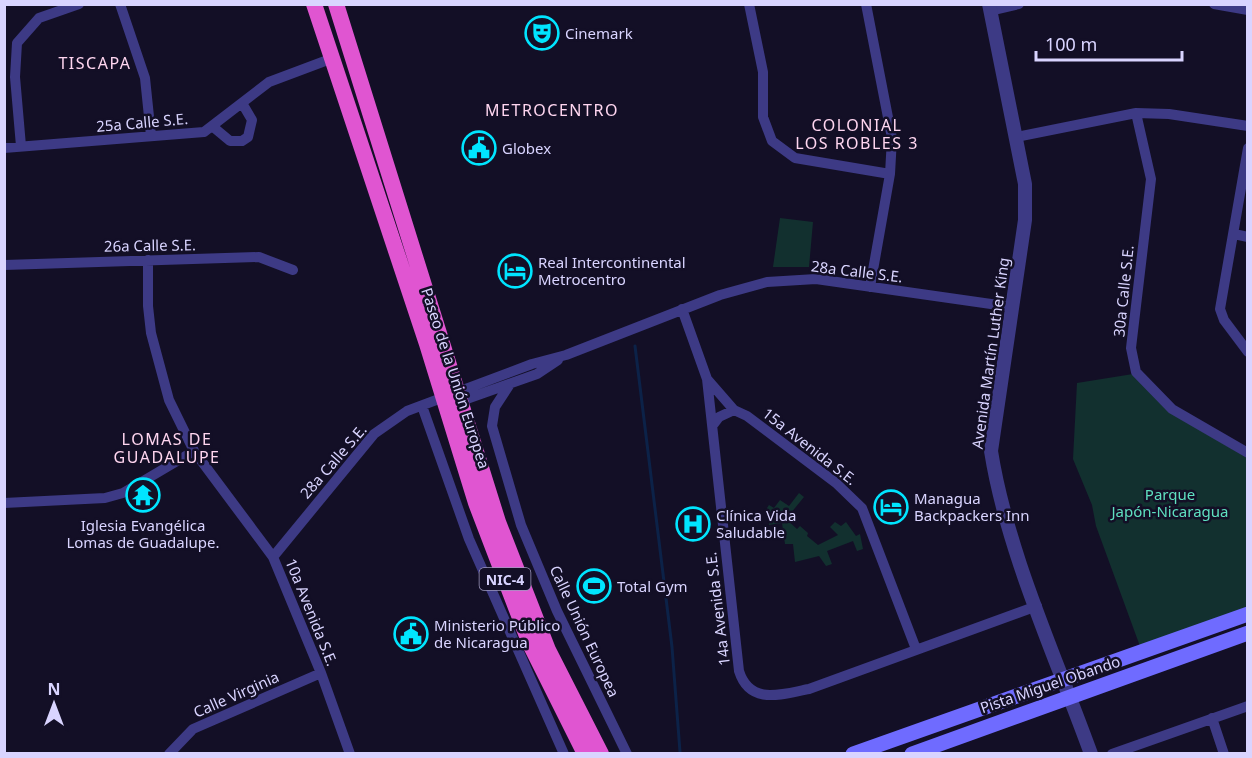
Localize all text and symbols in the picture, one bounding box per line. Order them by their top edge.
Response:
theatre icon: Cinemark [524,15,560,51]
place label: Cinemark [565,23,633,43]
scale bar [1036,24,1182,62]
text: 100 m [1045,32,1097,56]
district label: TISCAPA [58,52,132,74]
district label: METROCENTRO [485,99,619,121]
street label: 25a Calle S.E. [95,108,189,136]
district label: COLONIAL LOS ROBLES 3 [795,114,919,154]
public building icon: Globex [461,130,497,166]
place label: Globex [502,138,551,158]
street label: 26a Calle S.E. [104,234,196,256]
street label: 30a Calle S.E. [1108,244,1138,338]
place label: Real Intercontinental Metrocentro [538,252,686,289]
hotel icon: Real Intercontinental Metrocentro [497,253,533,289]
street label: 28a Calle S.E. [810,255,904,287]
street label: Avenida Martín Luther King [967,256,1013,450]
street label: Paseo de la Unión Europea [417,285,495,471]
street label: 15a Avenida S.E. [759,403,861,489]
street label: 28a Calle S.E. [295,420,371,502]
district label: LOMAS DE GUADALUPE [114,428,221,468]
temple icon: Iglesia Evangélica Lomas de Guadalupe. [125,477,161,513]
park label: Parque Japón-Nicaragua [1109,484,1229,521]
place label: Managua Backpackers Inn [914,488,1030,525]
hotel icon: Managua Backpackers Inn [873,489,909,525]
place label: Clínica Vida Saludable [716,505,796,542]
hospital icon: Clínica Vida Saludable [675,506,711,542]
place label: Iglesia Evangélica Lomas de Guadalupe. [66,515,220,552]
street label: 14a Avenida S.E. [700,551,734,667]
street label: 10a Avenida S.E. [281,555,343,669]
street label: Calle Unión Europea [546,562,624,700]
road number: NIC-4 [480,568,530,590]
sports icon: Total Gym [576,568,612,604]
place label: Total Gym [617,576,688,596]
place label: Ministerio Público de Nicaragua [434,615,560,652]
public building icon: Ministerio Público de Nicaragua [393,616,429,652]
street label: Pista Miguel Obando [977,651,1123,717]
street label: Calle Virginia [190,666,282,722]
north arrow [24,674,84,734]
text: N [47,678,61,700]

